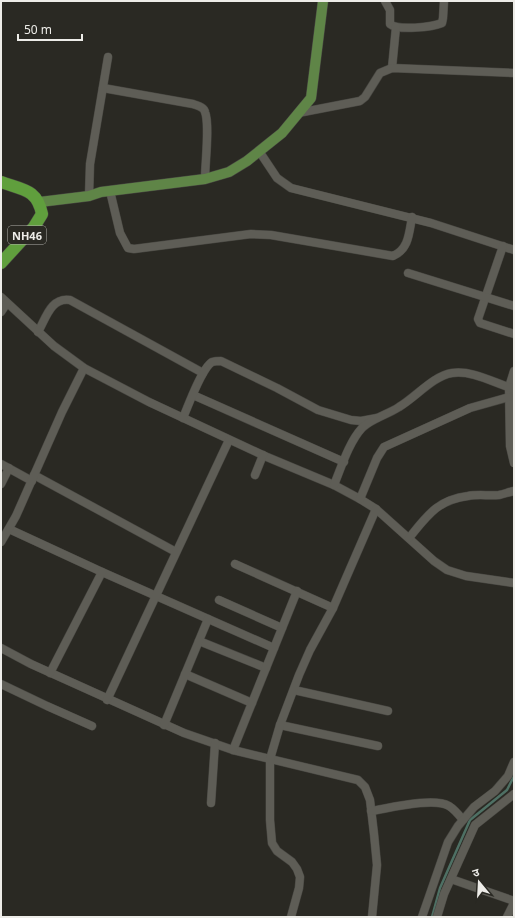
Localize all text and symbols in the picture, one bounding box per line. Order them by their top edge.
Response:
scale bar [18,16,82,42]
text: 50 m [24,21,52,38]
road number: NH46 [8,226,46,244]
north arrow [459,862,499,902]
text: उ [470,864,482,880]

